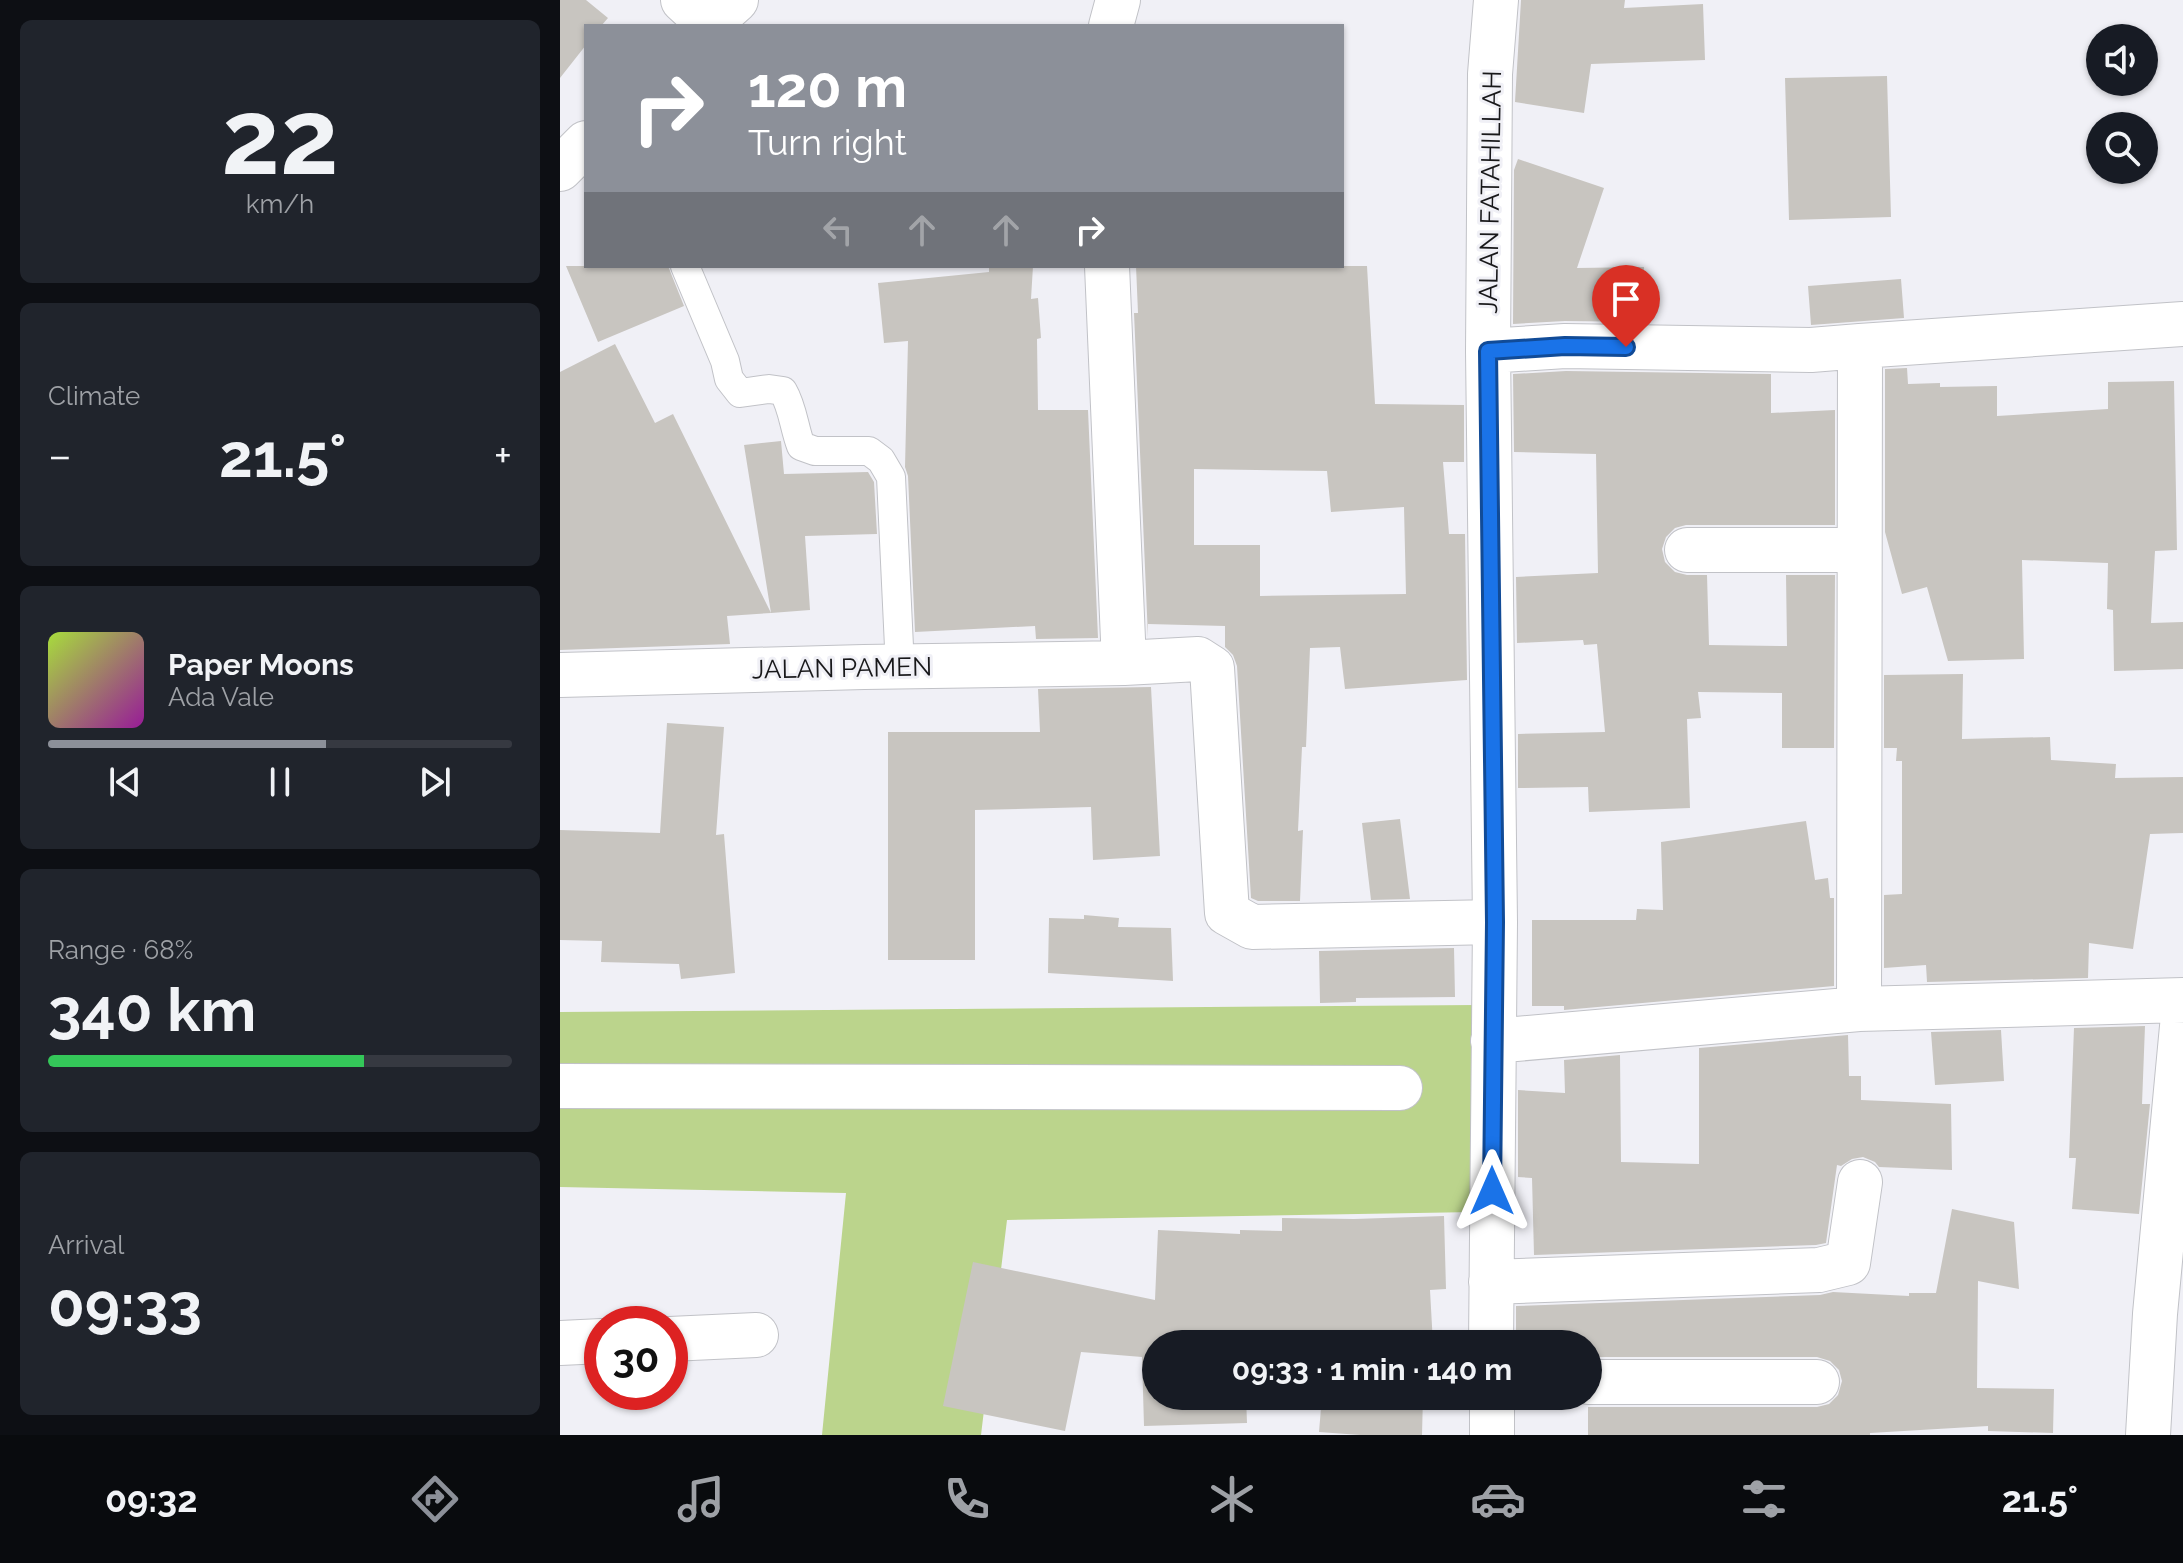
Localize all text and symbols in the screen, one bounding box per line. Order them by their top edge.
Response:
map controls [2086,24,2158,184]
button: sound [2086,24,2158,96]
text: 120 m [748,54,907,120]
icon: right [616,56,720,160]
street label: JALAN FATAHILLAH [1473,70,1507,314]
text: 22 [221,76,339,198]
button: search [2086,112,2158,184]
text: Turn right [748,121,907,163]
text: km/h [246,189,314,219]
icon: left [816,208,860,252]
icon: ahead [900,208,944,252]
icon: ahead [984,208,1028,252]
icon: right [1068,208,1112,252]
pin [1592,265,1660,347]
icon: arrive [1604,277,1648,321]
text: Climate [48,381,140,411]
text: 21.5° [219,421,346,491]
text: − [48,430,72,481]
text: + [494,430,512,481]
text: Paper Moons [168,647,354,682]
street label: JALAN PAMEN [752,651,932,685]
text: Ada Vale [168,682,274,712]
icon: previous [103,760,147,804]
icon: pause [258,760,302,804]
icon: next [413,760,457,804]
text: Range · 68% [48,935,193,965]
text: 340 km [48,975,256,1045]
position arrow [1450,1149,1534,1233]
text: Arrival [48,1230,124,1260]
text: 09:33 [48,1270,202,1340]
speed limit sign: 30 [584,1306,688,1410]
text: 09:33 · 1 min · 140 m [1232,1352,1512,1387]
icon: directions [407,1471,463,1527]
icon: music [673,1471,729,1527]
icon: phone [939,1471,995,1527]
icon: climate [1204,1471,1260,1527]
icon: car [1470,1471,1526,1527]
icon: filters [1736,1471,1792,1527]
text: 09:32 [105,1478,197,1520]
text: 21.5° [2002,1478,2078,1520]

